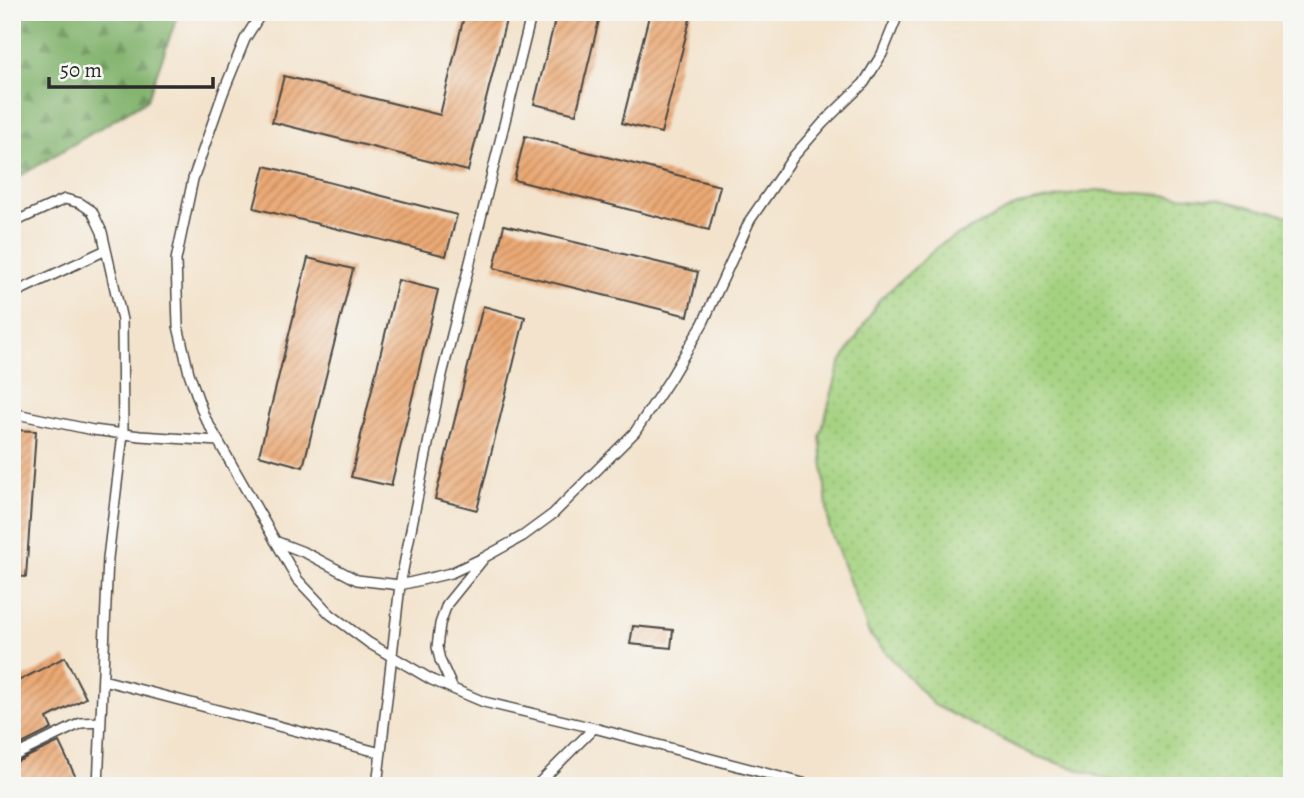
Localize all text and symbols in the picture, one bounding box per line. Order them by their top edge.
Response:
scale bar [49,46,214,90]
text: 50 m [60,56,102,84]

